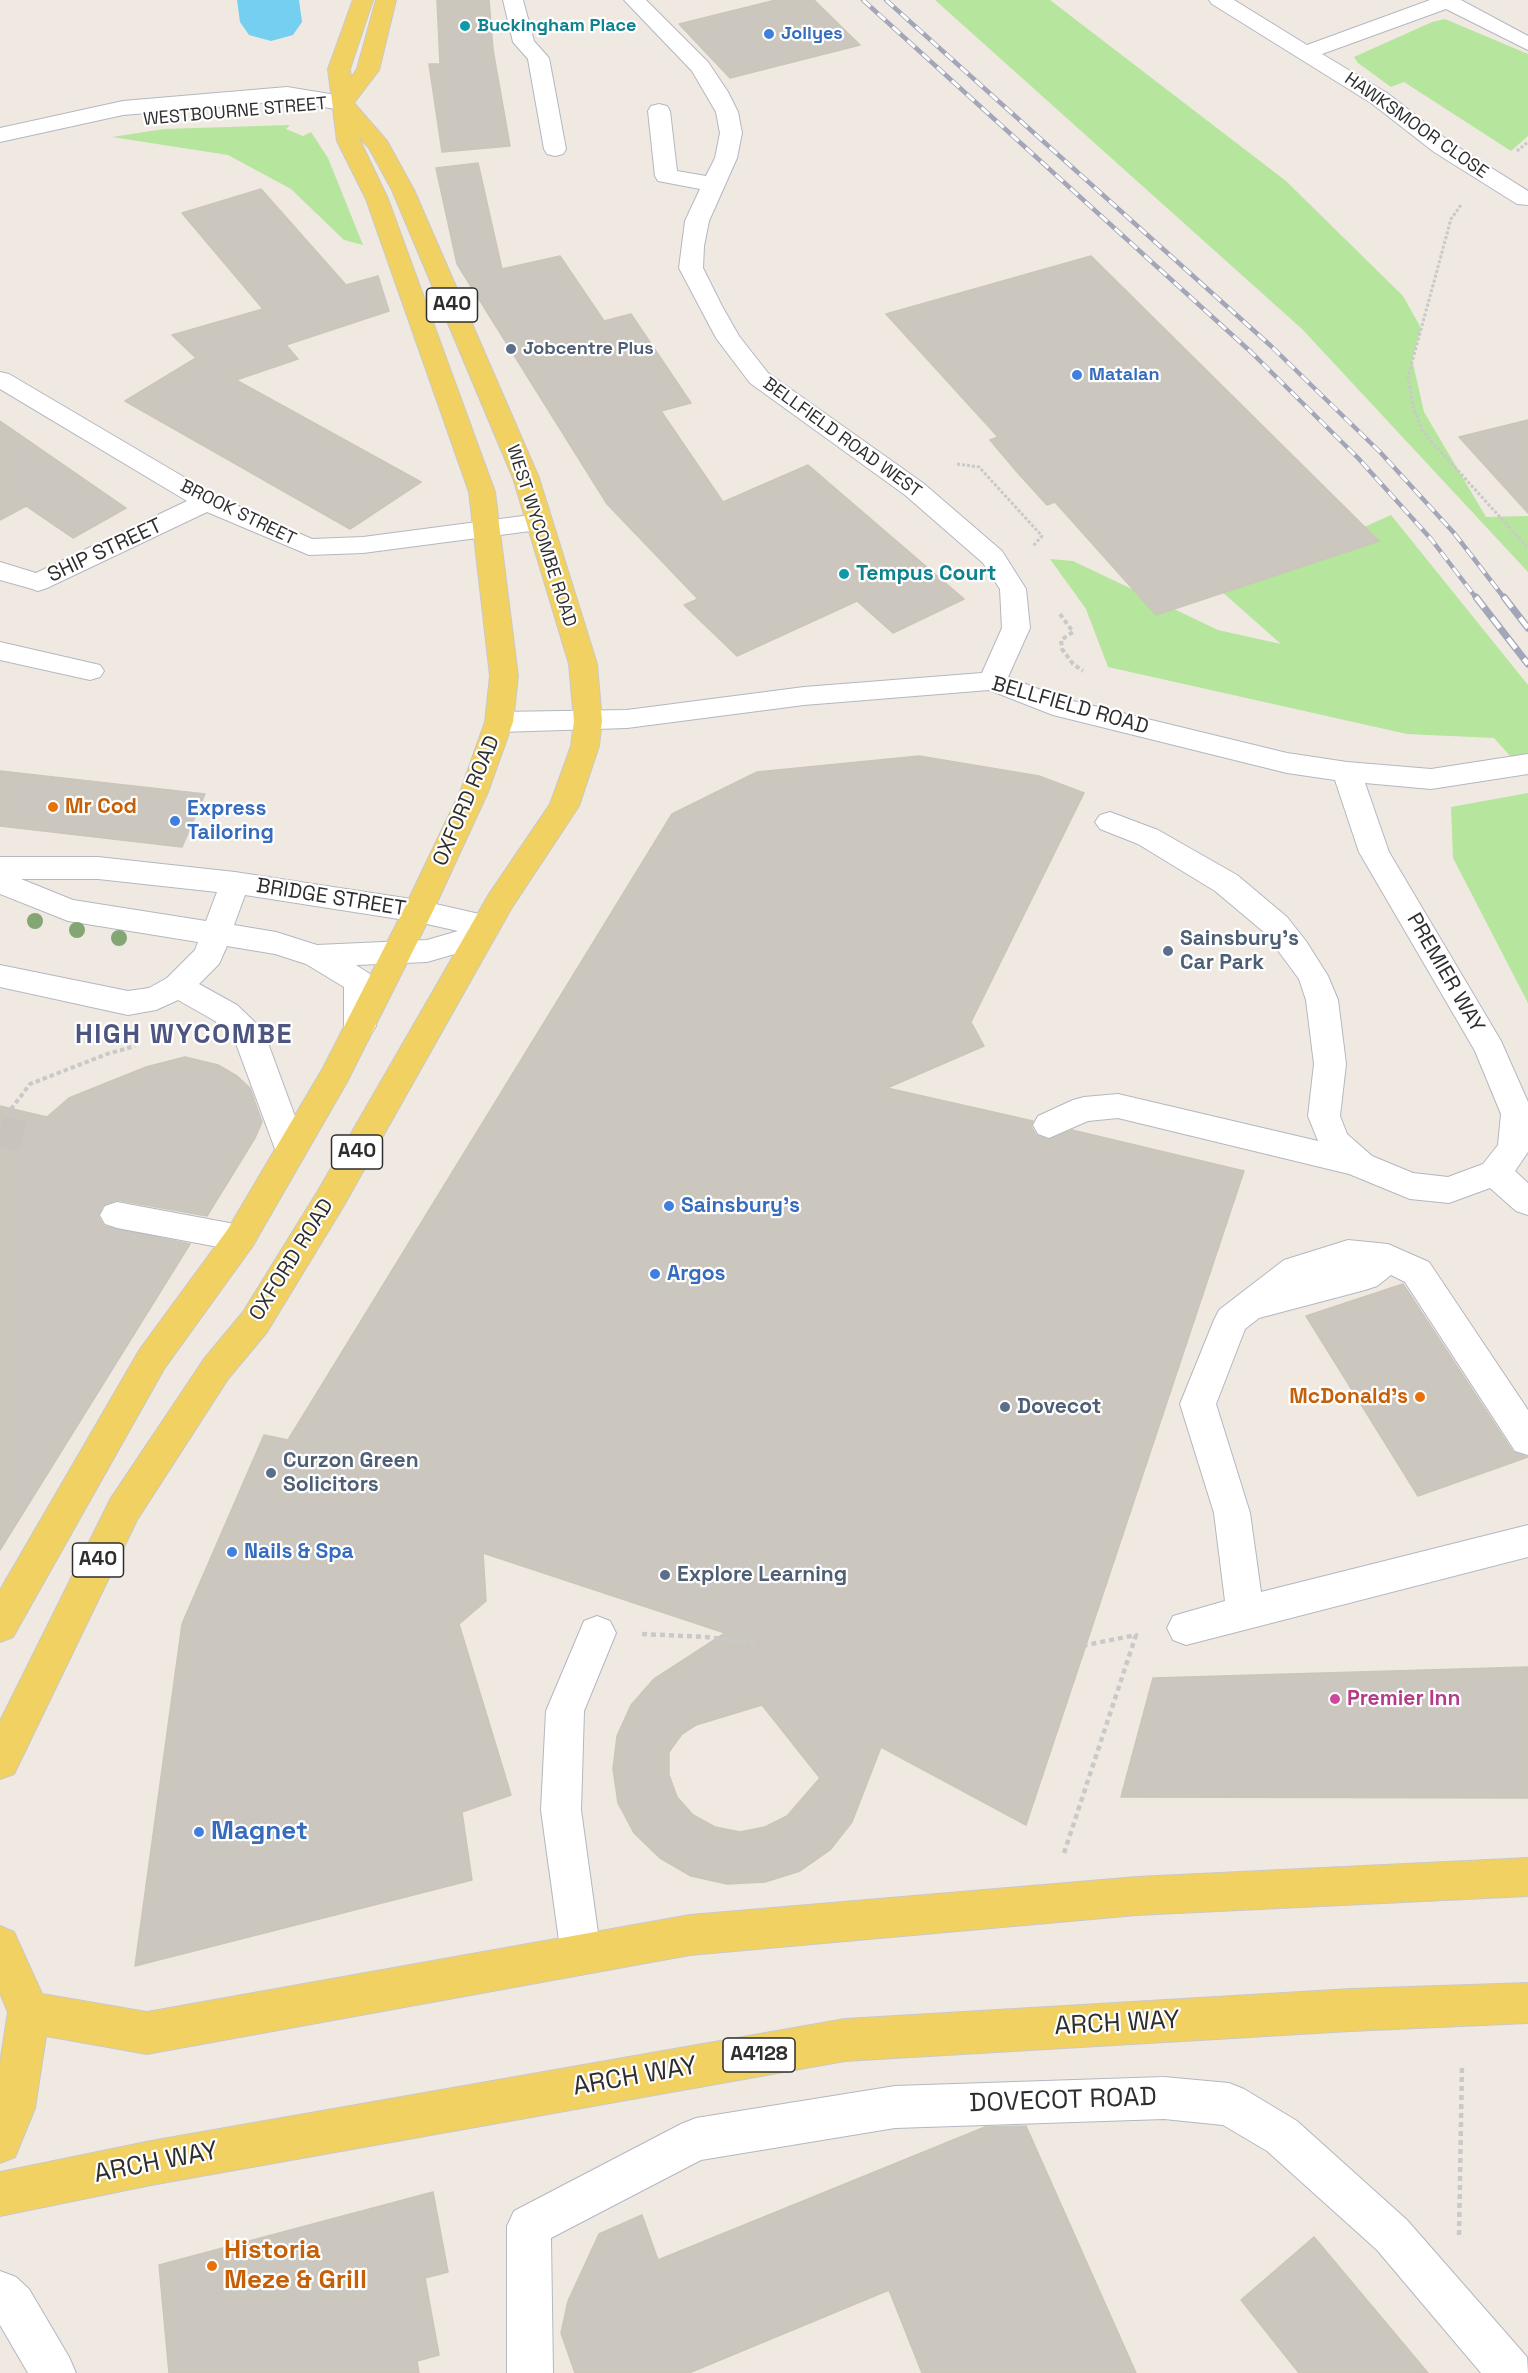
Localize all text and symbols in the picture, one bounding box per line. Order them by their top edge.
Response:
place label: Buckingham Place [477,15,636,37]
marker: Buckingham Place [458,19,472,33]
place label: Jollyes [781,23,843,45]
marker: Jollyes [762,27,776,41]
street label: HAWKSMOOR CLOSE [1340,68,1492,184]
street label: WESTBOURNE STREET [142,93,328,131]
road number: A40 [426,288,478,322]
place label: Jobcentre Plus [523,338,654,360]
marker: Jobcentre Plus [504,342,518,356]
place label: Matalan [1089,364,1160,386]
marker: Matalan [1070,368,1084,382]
street label: BELLFIELD ROAD WEST [759,373,925,503]
street label: WEST WYCOMBE ROAD [501,442,581,630]
street label: BROOK STREET [177,476,299,550]
street label: SHIP STREET [44,513,166,589]
place label: Tempus Court [856,561,996,587]
marker: Tempus Court [837,567,851,581]
street label: BELLFIELD ROAD [989,672,1151,740]
street label: OXFORD ROAD [428,732,506,870]
place label: Mr Cod [65,794,137,820]
place label: Express Tailoring [187,796,274,846]
marker: Mr Cod [46,800,60,814]
marker: Express Tailoring [168,814,182,828]
street label: BRIDGE STREET [254,874,408,922]
street label: PREMIER WAY [1401,909,1489,1037]
place label: Sainsbury's Car Park [1180,926,1299,976]
marker: Sainsbury's Car Park [1161,944,1175,958]
district label: HIGH WYCOMBE [75,1020,293,1052]
road number: A40 [332,1135,382,1169]
place label: Sainsbury's [681,1193,800,1219]
street label: OXFORD ROAD [244,1194,340,1326]
marker: Sainsbury's [662,1199,676,1213]
place label: Argos [667,1261,726,1287]
marker: Argos [648,1267,662,1281]
place label: McDonald's [1289,1384,1408,1410]
marker: McDonald's [1413,1390,1427,1404]
place label: Dovecot [1017,1394,1101,1420]
marker: Dovecot [998,1400,1012,1414]
place label: Curzon Green Solicitors [283,1448,419,1498]
marker: Curzon Green Solicitors [264,1466,278,1480]
place label: Nails & Spa [244,1539,354,1565]
road number: A40 [72,1543,124,1577]
marker: Nails & Spa [225,1545,239,1559]
place label: Explore Learning [677,1562,847,1588]
marker: Explore Learning [658,1568,672,1582]
place label: Premier Inn [1347,1686,1460,1712]
marker: Premier Inn [1328,1692,1342,1706]
place label: Magnet [211,1816,308,1848]
marker: Magnet [192,1825,206,1839]
street label: ARCH WAY [1053,2005,1181,2043]
road number: A4128 [723,2038,795,2072]
street label: ARCH WAY [570,2051,700,2103]
street label: DOVECOT ROAD [969,2082,1157,2120]
street label: ARCH WAY [91,2136,221,2190]
place label: Historia Meze & Grill [224,2235,367,2296]
marker: Historia Meze & Grill [205,2259,219,2273]

